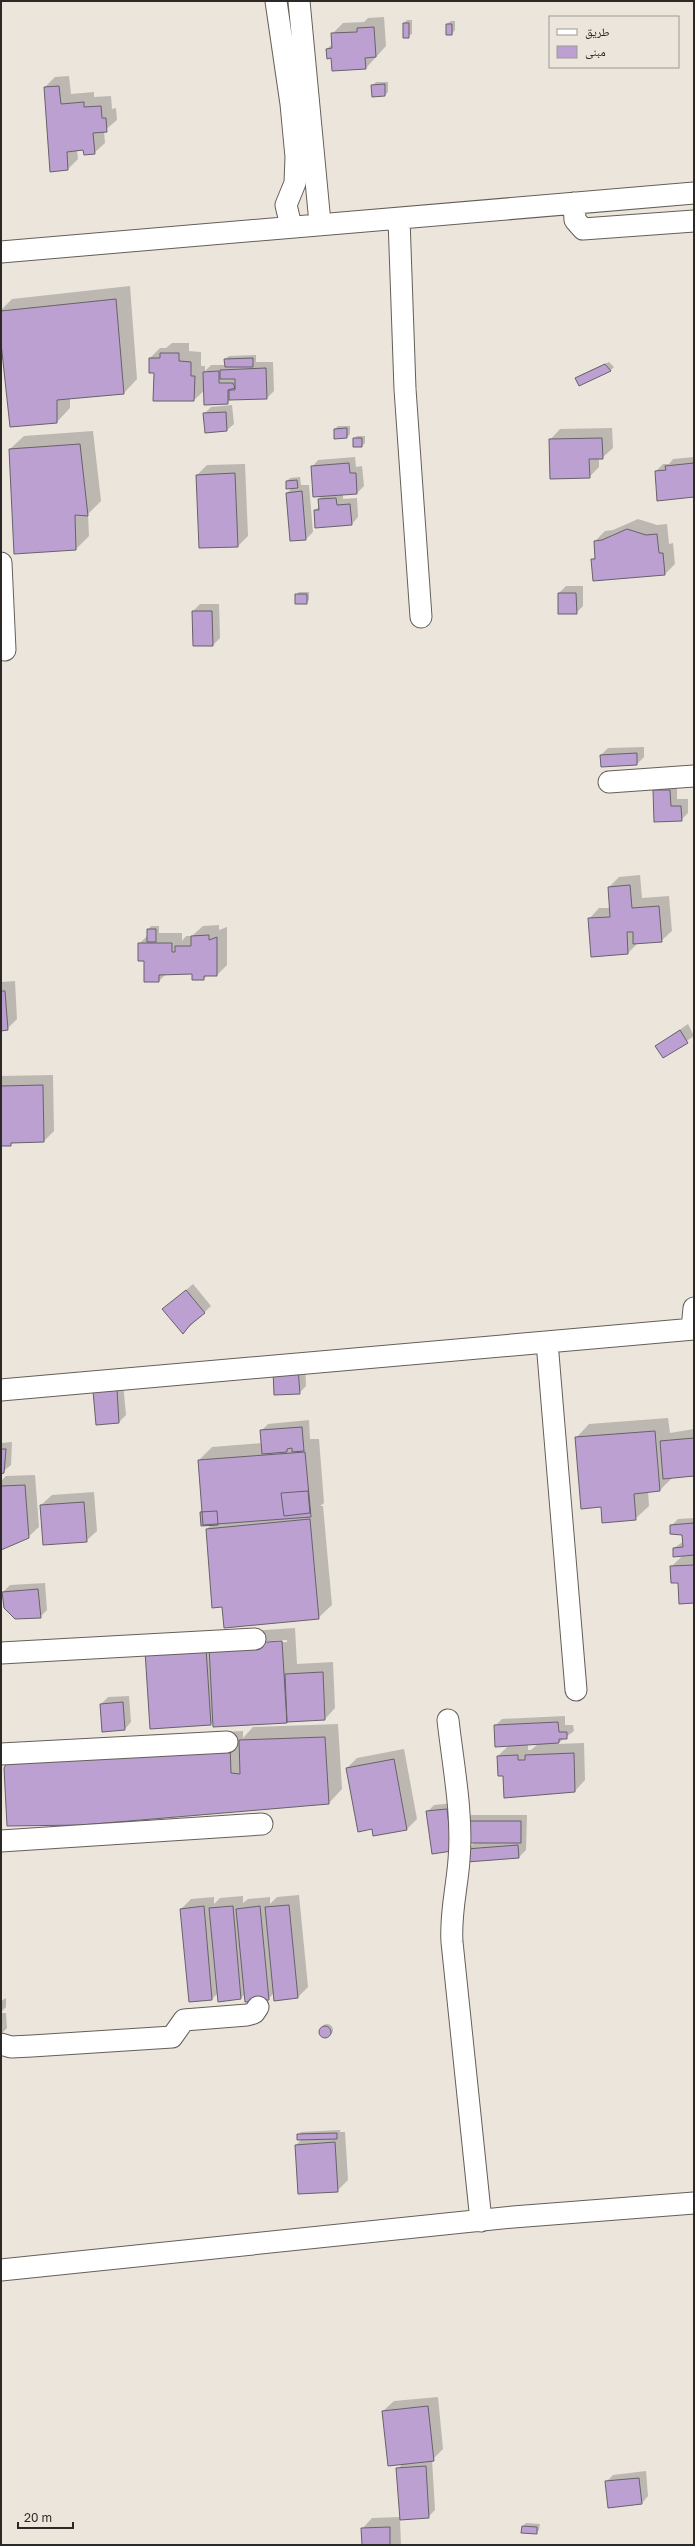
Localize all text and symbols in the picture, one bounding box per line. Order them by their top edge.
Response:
legend [549,16,679,68]
text: طريق [585,24,610,39]
text: مبنى [585,44,606,59]
scale bar [18,2504,73,2530]
text: 20 m [24,2510,52,2525]

